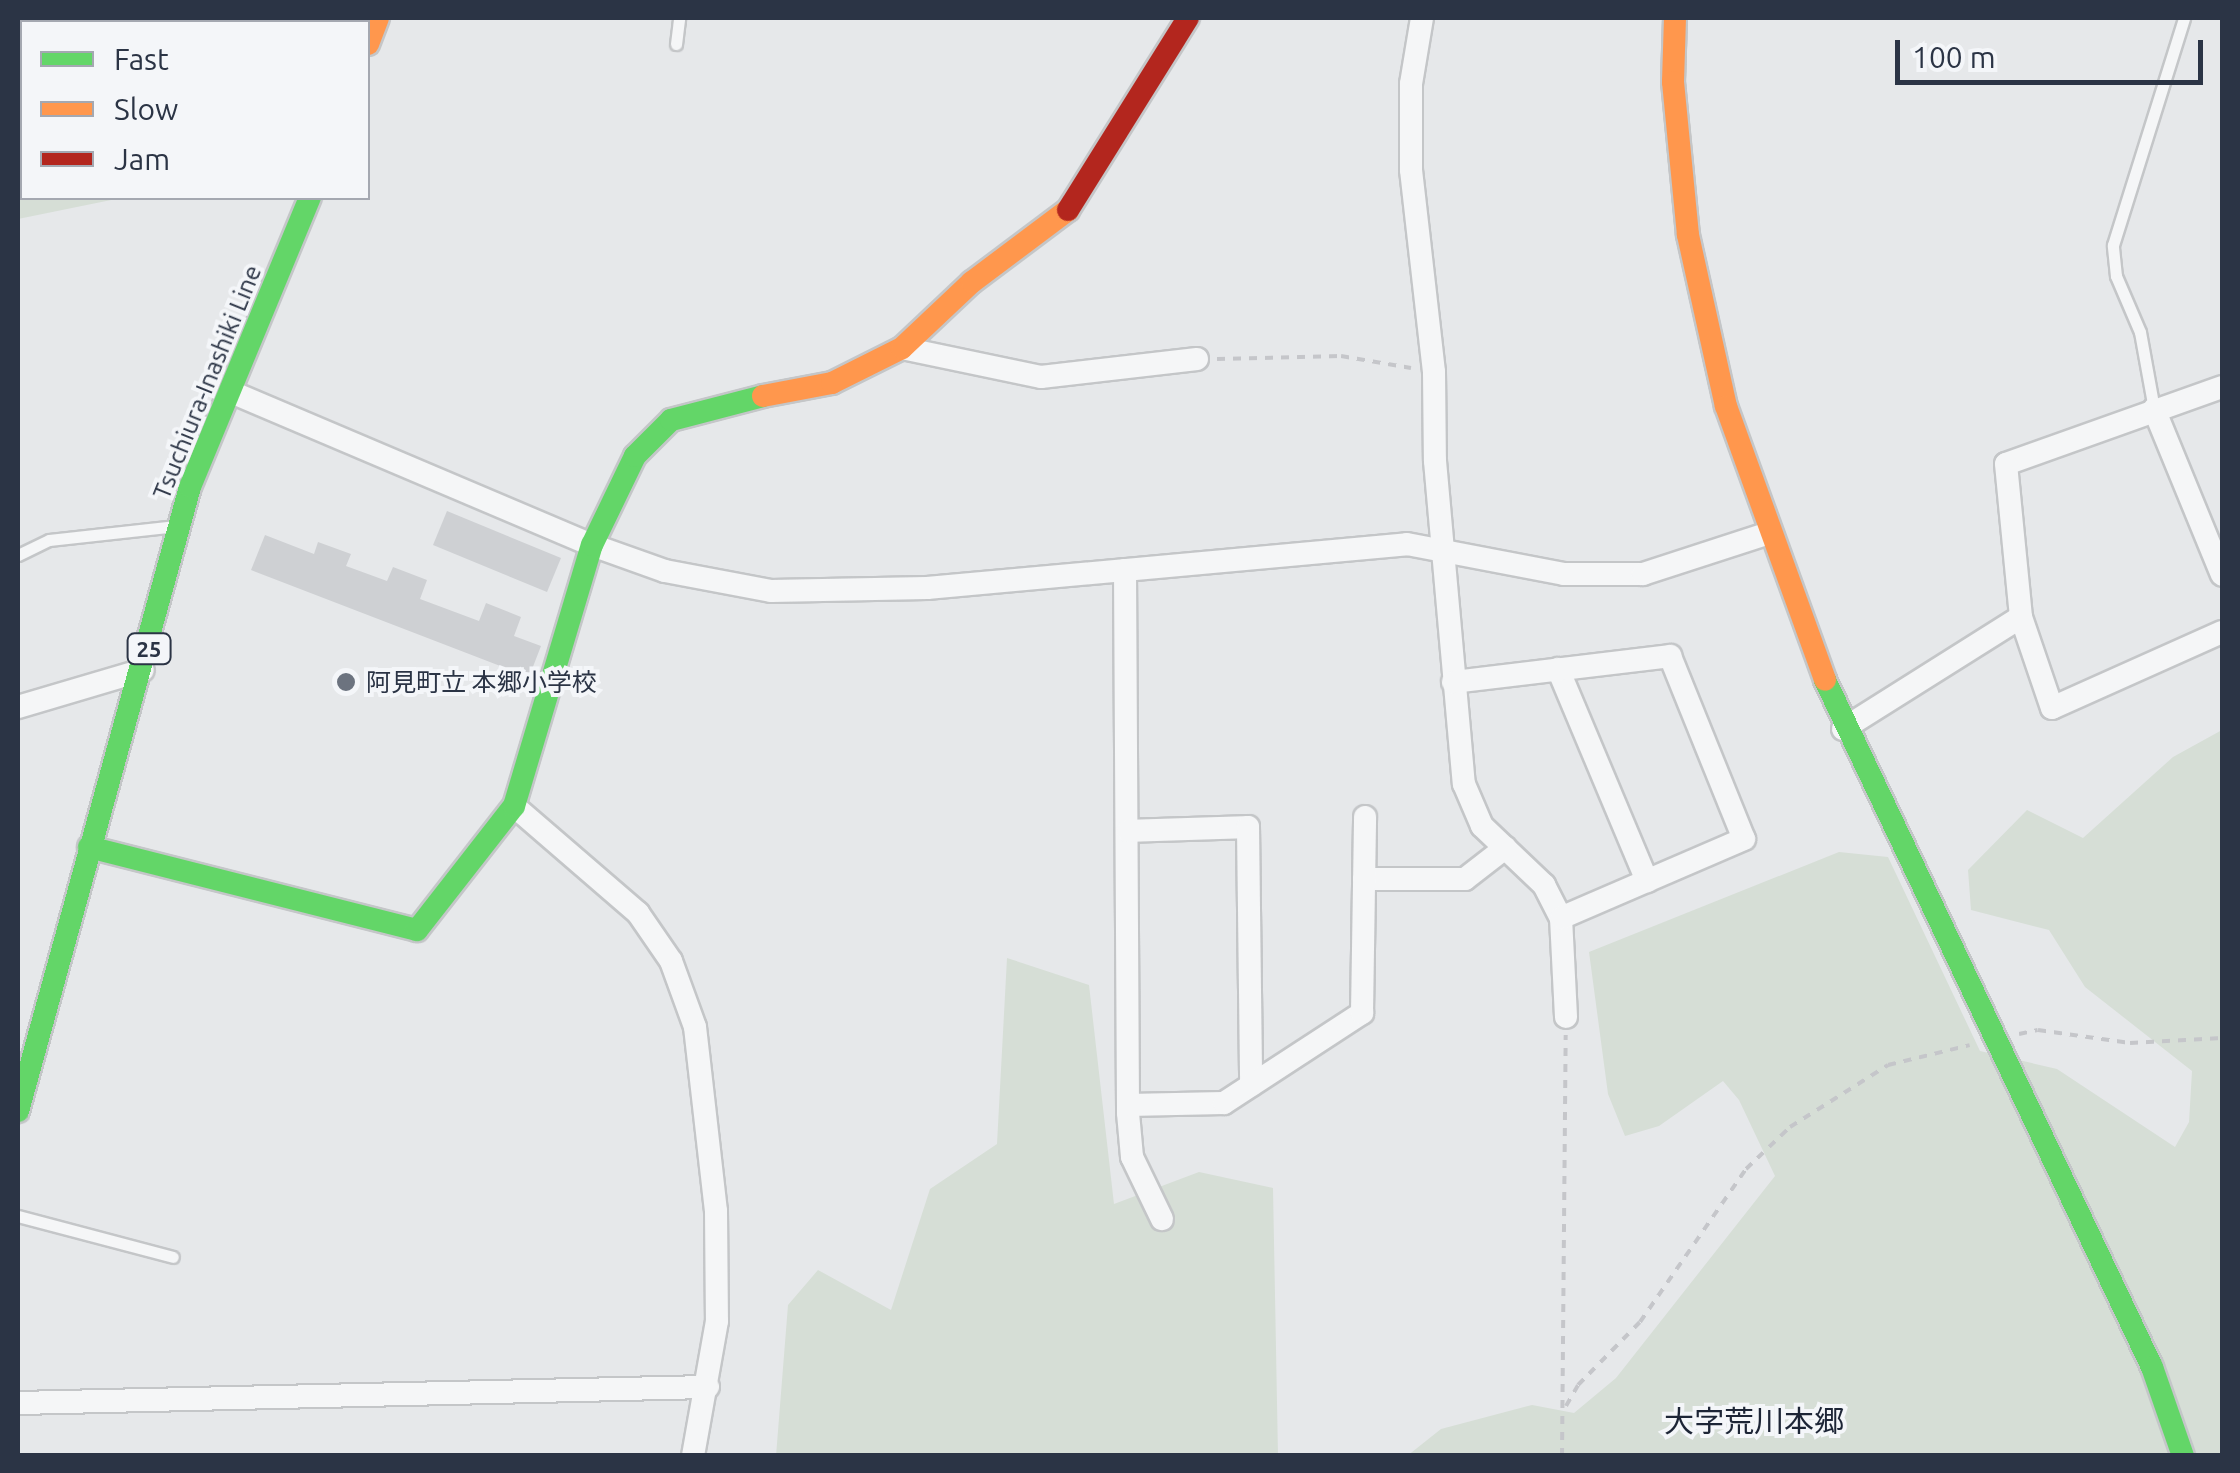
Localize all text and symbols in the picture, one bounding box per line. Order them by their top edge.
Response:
legend [20,20,370,200]
scale bar [1900,20,2208,82]
text: 100 m [1912,40,1996,74]
text: Fast [114,42,169,76]
text: Slow [114,92,178,126]
text: Jam [114,142,170,176]
street label: Tsuchiura-Inashiki Line [146,261,268,503]
road number: 25 [126,632,172,666]
place label: 阿見町立 本郷小学校 [366,667,597,697]
marker: 阿見町立 本郷小学校 [335,671,357,693]
district label: 大字荒川本郷 [1664,1403,1844,1439]

